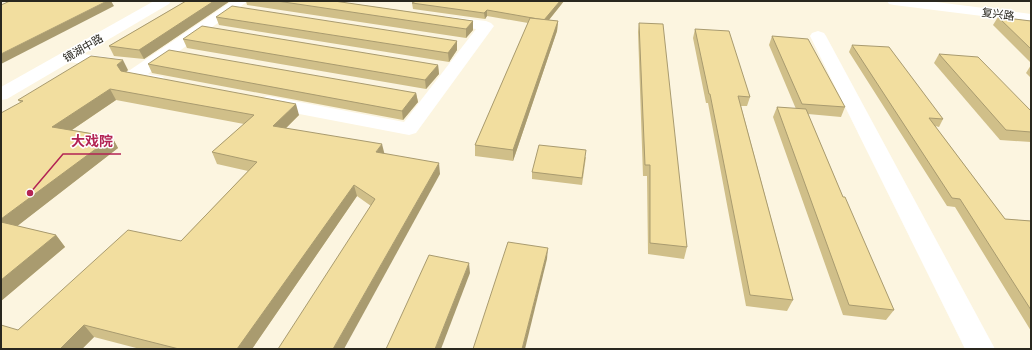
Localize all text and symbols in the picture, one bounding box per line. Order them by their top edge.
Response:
street label: 复兴路 [981,5,1015,23]
street label: 镜湖中路 [60,31,106,65]
callout: 大戏院 [63,128,121,154]
text: 大戏院 [71,132,113,150]

